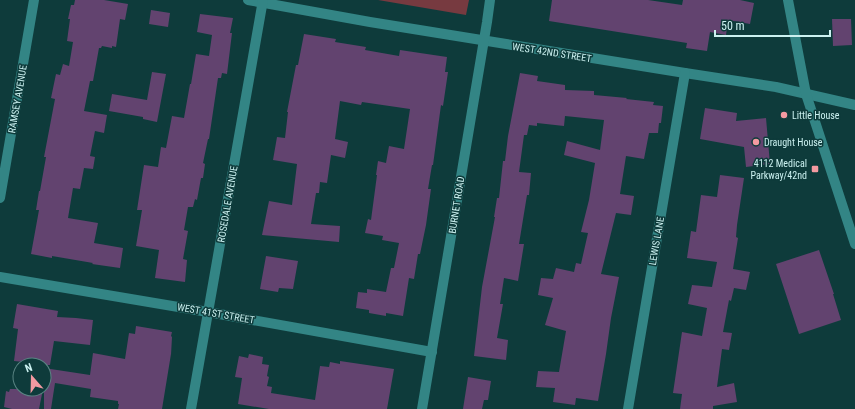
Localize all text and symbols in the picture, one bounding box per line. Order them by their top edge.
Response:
scale bar [715,12,830,38]
text: 50 m [721,19,745,33]
street label: WEST 42ND STREET [512,41,592,64]
street label: RAMSEY AVENUE [6,64,29,134]
marker: Little House [779,110,789,120]
place label: Little House [792,110,840,121]
marker: Draught House [751,137,761,147]
place label: Draught House [764,137,823,148]
place label: 4112 Medical Parkway/42nd [750,158,807,181]
marker: 4112 Medical Parkway/42nd [810,164,820,174]
street label: ROSEDALE AVENUE [215,165,240,243]
street label: BURNET ROAD [447,175,466,234]
street label: LEWIS LANE [647,216,666,266]
street label: WEST 41ST STREET [176,301,255,326]
north arrow [12,357,52,397]
text: N [23,361,34,375]

